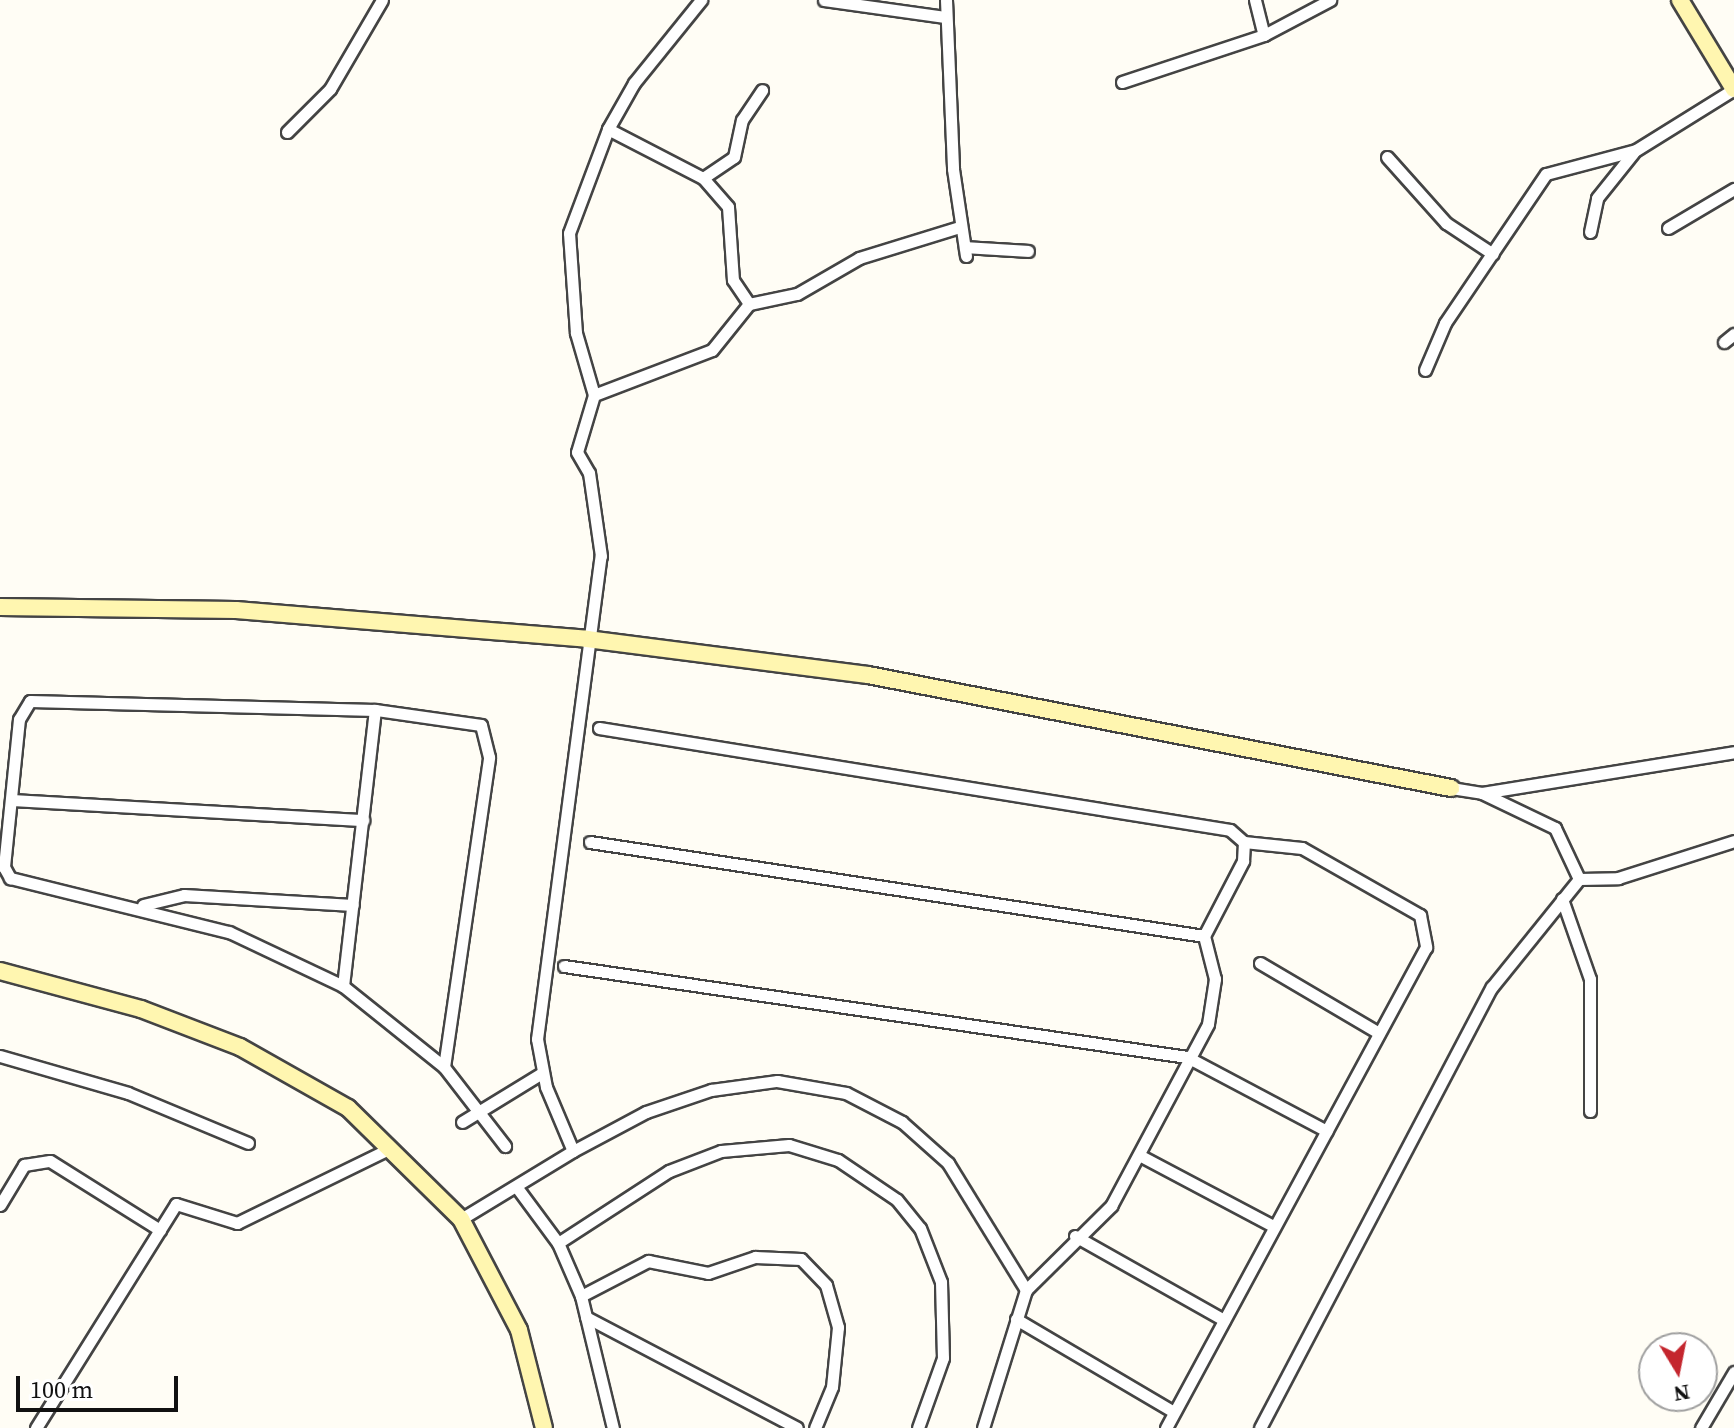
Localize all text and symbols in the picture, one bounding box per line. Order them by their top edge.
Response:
north arrow [1638,1332,1718,1412]
scale bar [20,1360,182,1410]
text: 100 m [30,1373,93,1406]
text: N [1671,1378,1692,1410]

